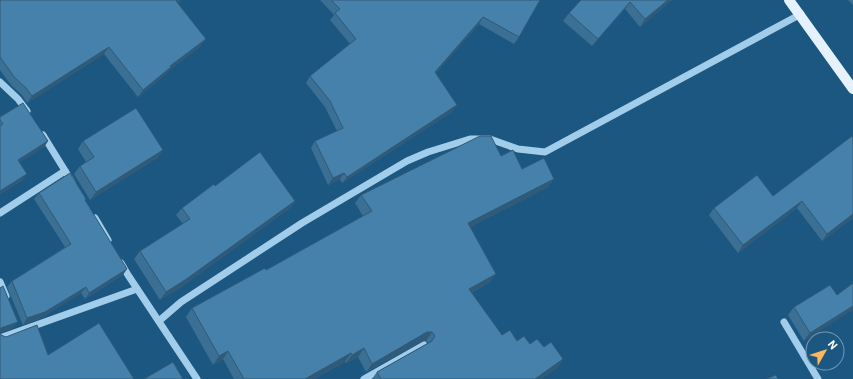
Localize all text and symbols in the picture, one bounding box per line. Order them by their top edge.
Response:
north arrow [805,331,845,371]
text: N [825,338,840,352]

